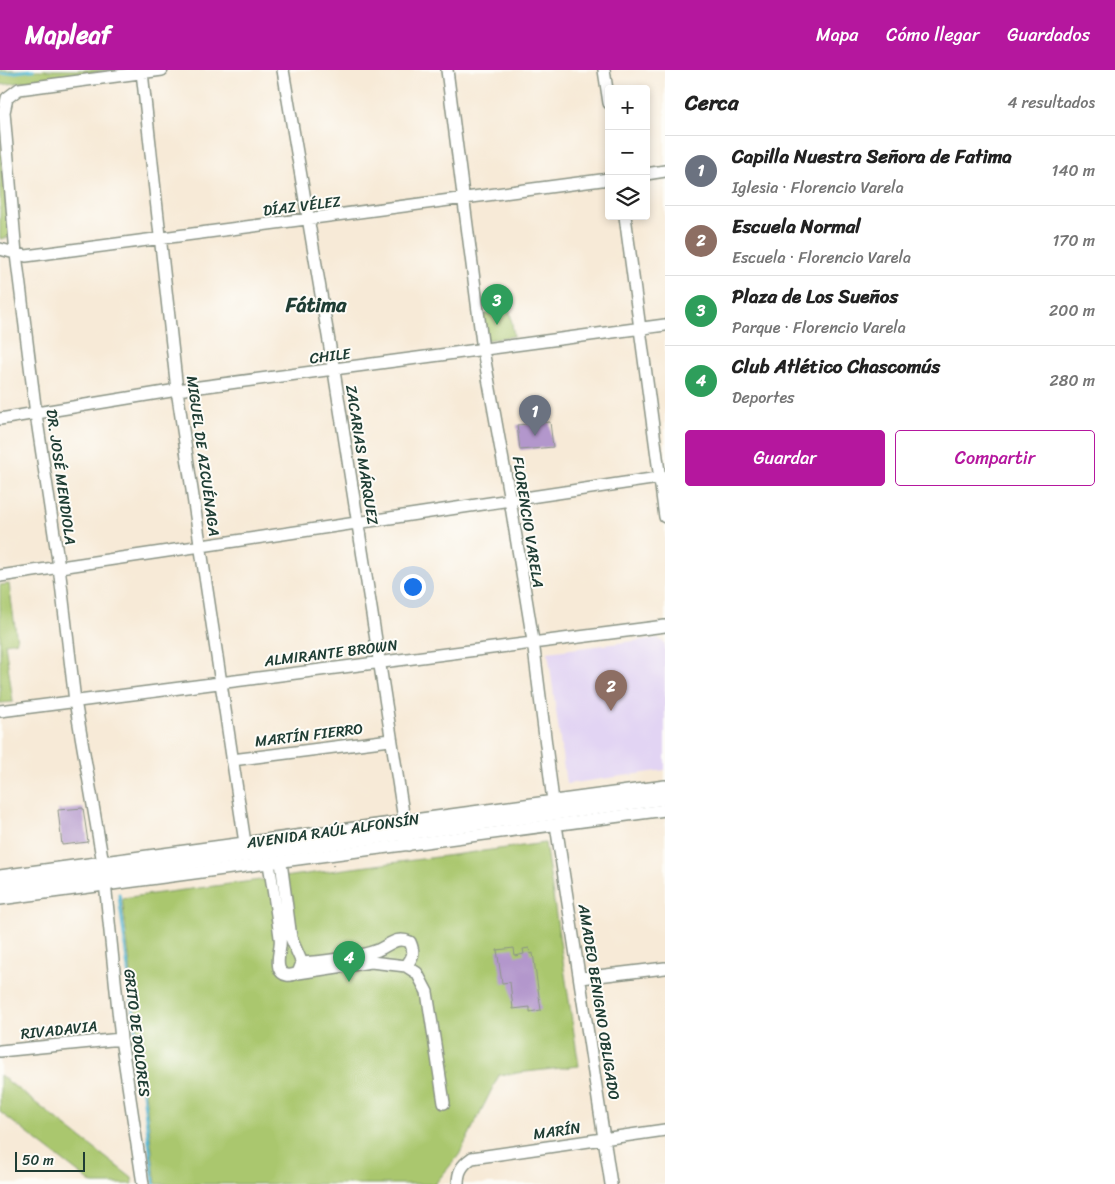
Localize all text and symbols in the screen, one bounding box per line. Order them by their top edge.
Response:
text: Mapleaf [25,14,111,56]
text: Mapa [816,19,858,51]
text: Cómo llegar [886,19,979,51]
text: Guardados [1007,19,1090,51]
text: Cerca [685,84,739,122]
map controls [605,85,650,220]
button: + [605,85,650,130]
text: 4 resultados [1007,88,1095,117]
button: − [605,130,650,175]
text: Capilla Nuestra Señora de Fatima [732,140,1012,173]
text: 1 [698,156,704,185]
text: 140 m [1052,156,1095,185]
text: Iglesia · Florencio Varela [732,173,904,202]
button: layers [605,175,650,220]
street label: DÍAZ VÉLEZ [261,188,343,224]
text: Escuela Normal [732,210,861,243]
text: 2 [696,226,706,255]
text: 170 m [1052,226,1095,255]
text: Escuela · Florencio Varela [732,243,911,272]
text: Plaza de Los Sueños [732,280,898,313]
pin: 3 [481,284,513,325]
district label: Fátima [285,288,347,323]
text: 3 [697,296,705,325]
text: 200 m [1049,296,1095,325]
text: Parque · Florencio Varela [732,313,906,342]
street label: CHILE [308,340,354,371]
text: Club Atlético Chascomús [732,350,940,383]
text: 4 [696,366,706,395]
text: 280 m [1050,366,1095,395]
street label: MIGUEL DE AZCUÉNAGA [179,374,227,538]
street label: ZACARIAS MÁRQUEZ [338,383,386,527]
text: Deportes [732,383,794,412]
pin: 1 [519,395,551,436]
street label: DR. JOSÉ MENDIOLA [39,408,83,546]
button: Guardar [685,430,885,486]
button: Compartir [895,430,1095,486]
street label: FLORENCIO VARELA [505,454,551,590]
your location [400,574,426,600]
street label: ALMIRANTE BROWN [262,632,400,674]
pin: 2 [595,670,627,711]
street label: MARTÍN FIERRO [253,715,365,755]
street label: AVENIDA RAÚL ALFONSÍN [244,806,422,856]
street label: AMADEO BENIGNO OBLIGADO [571,901,627,1102]
pin: 4 [333,941,365,982]
street label: GRITO DE DOLORES [116,967,158,1099]
street label: RIVADAVIA [19,1013,99,1047]
street label: MARÍN [532,1115,583,1147]
text: 50 m [22,1148,54,1173]
scale bar [15,1149,85,1172]

